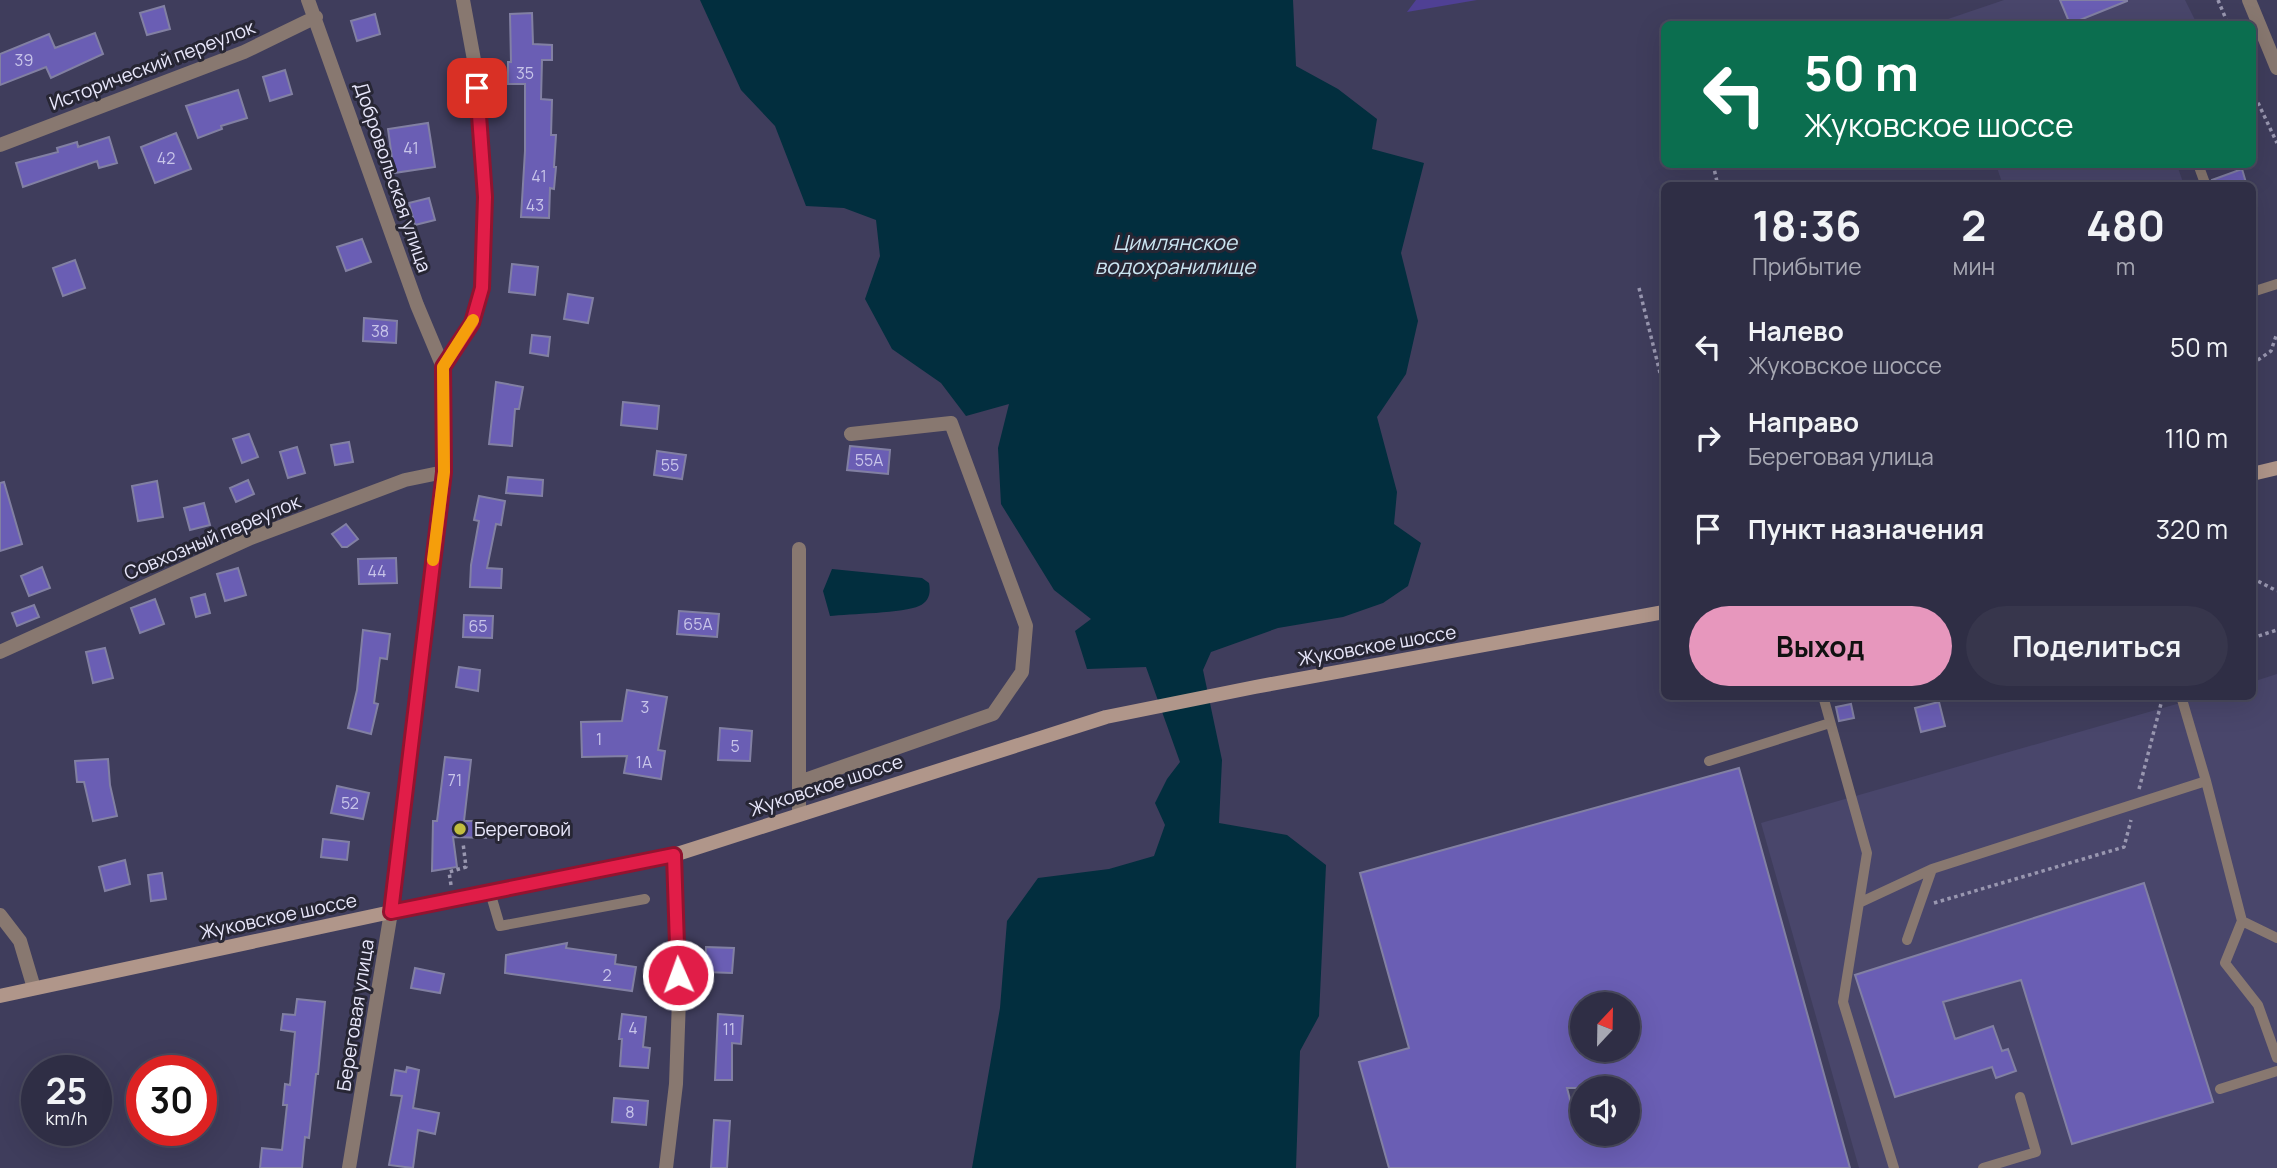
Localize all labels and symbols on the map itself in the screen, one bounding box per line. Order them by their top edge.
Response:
street label: Исторический переулок [46,14,259,116]
house number: 39 [15,49,33,71]
pin [447,58,507,118]
house number: 35 [516,62,534,84]
street label: Добровольская улица [348,78,438,276]
house number: 41 [403,137,419,159]
house number: 42 [157,147,175,169]
house number: 41 [531,165,547,187]
house number: 43 [526,194,544,216]
water label: Цимлянское водохранилище [1095,228,1257,280]
house number: 38 [371,320,389,342]
house number: 55А [855,449,883,471]
house number: 55 [661,454,679,476]
street label: Совхозный переулок [120,488,305,586]
house number: 44 [367,560,387,582]
house number: 65А [683,613,713,635]
house number: 65 [468,615,488,637]
street label: Жуковское шоссе [1296,618,1458,672]
house number: 3 [641,696,649,718]
house number: 1 [596,728,602,750]
house number: 5 [730,735,740,757]
street label: Жуковское шоссе [746,748,906,822]
house number: 1А [636,751,652,773]
house number: 71 [448,769,462,791]
house number: 52 [341,792,359,814]
place label: Береговой [474,816,571,842]
marker: Береговой [452,821,468,837]
street label: Жуковское шоссе [197,887,359,945]
street label: Береговая улица [330,937,380,1093]
position arrow [641,938,715,1012]
house number: 2 [602,964,612,986]
north arrow [1570,992,1640,1062]
house number: 4 [628,1017,638,1039]
house number: 11 [723,1018,735,1040]
speed limit sign: 30 [126,1055,217,1146]
house number: 8 [625,1101,635,1123]

